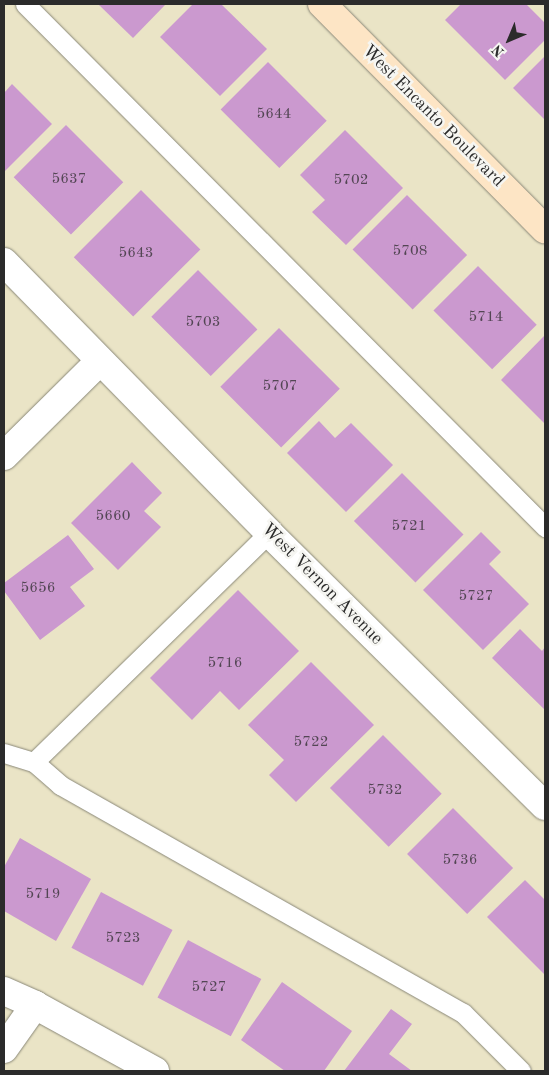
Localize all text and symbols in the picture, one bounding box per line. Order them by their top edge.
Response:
north arrow [484,15,534,65]
street label: West Encanto Boulevard [357,40,509,192]
text: N [490,42,507,59]
house number: 5644 [257,106,291,124]
house number: 5637 [52,171,86,189]
house number: 5702 [334,172,368,190]
house number: 5708 [393,243,427,261]
house number: 5643 [119,245,153,263]
house number: 5714 [469,309,503,327]
house number: 5703 [186,314,220,332]
house number: 5707 [263,378,297,396]
house number: 5660 [96,508,130,526]
house number: 5721 [392,518,426,536]
street label: West Vernon Avenue [257,519,387,649]
house number: 5656 [21,580,55,598]
house number: 5727 [459,588,493,606]
house number: 5716 [208,655,242,673]
house number: 5722 [294,734,328,752]
house number: 5732 [368,782,402,800]
house number: 5736 [443,852,477,870]
house number: 5719 [26,886,60,904]
house number: 5723 [106,930,140,948]
house number: 5727 [192,979,226,997]

